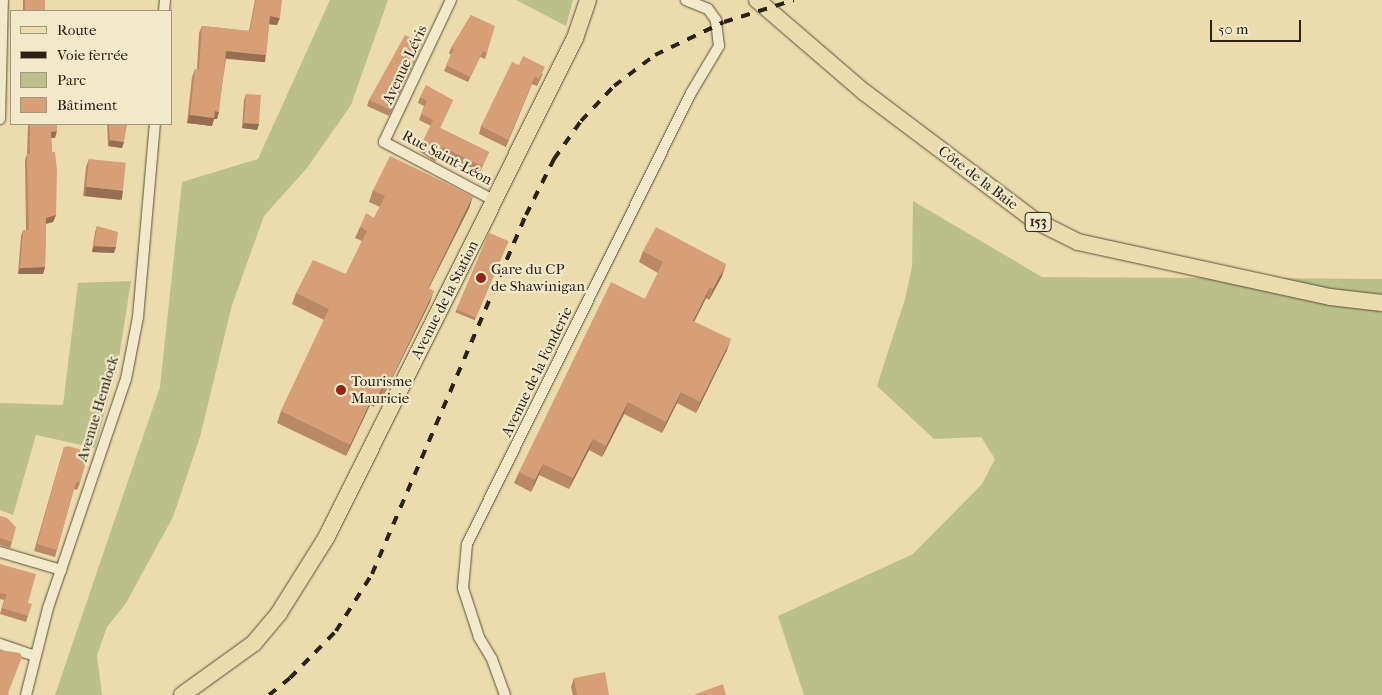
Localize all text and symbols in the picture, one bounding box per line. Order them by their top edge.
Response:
legend [10,10,172,125]
scale bar [1212,10,1303,42]
text: 50 m [1218,20,1248,38]
text: Route [57,21,96,39]
street label: Avenue Lévis [379,22,431,108]
text: Voie ferrée [57,46,128,64]
text: Parc [57,71,86,89]
text: Bâtiment [57,96,117,114]
street label: Rue Saint-Léon [399,127,495,189]
street label: Côte de la Baie [935,142,1021,214]
road number: 153 [1024,210,1052,233]
street label: Avenue de la Station [407,238,483,362]
place label: Gare du CP de Shawinigan [491,260,585,295]
marker: Gare du CP de Shawinigan [475,272,487,284]
street label: Avenue de la Fonderie [498,304,576,440]
street label: Avenue Hemlock [73,354,123,464]
place label: Tourisme Mauricie [351,372,412,407]
marker: Tourisme Mauricie [335,384,347,396]

